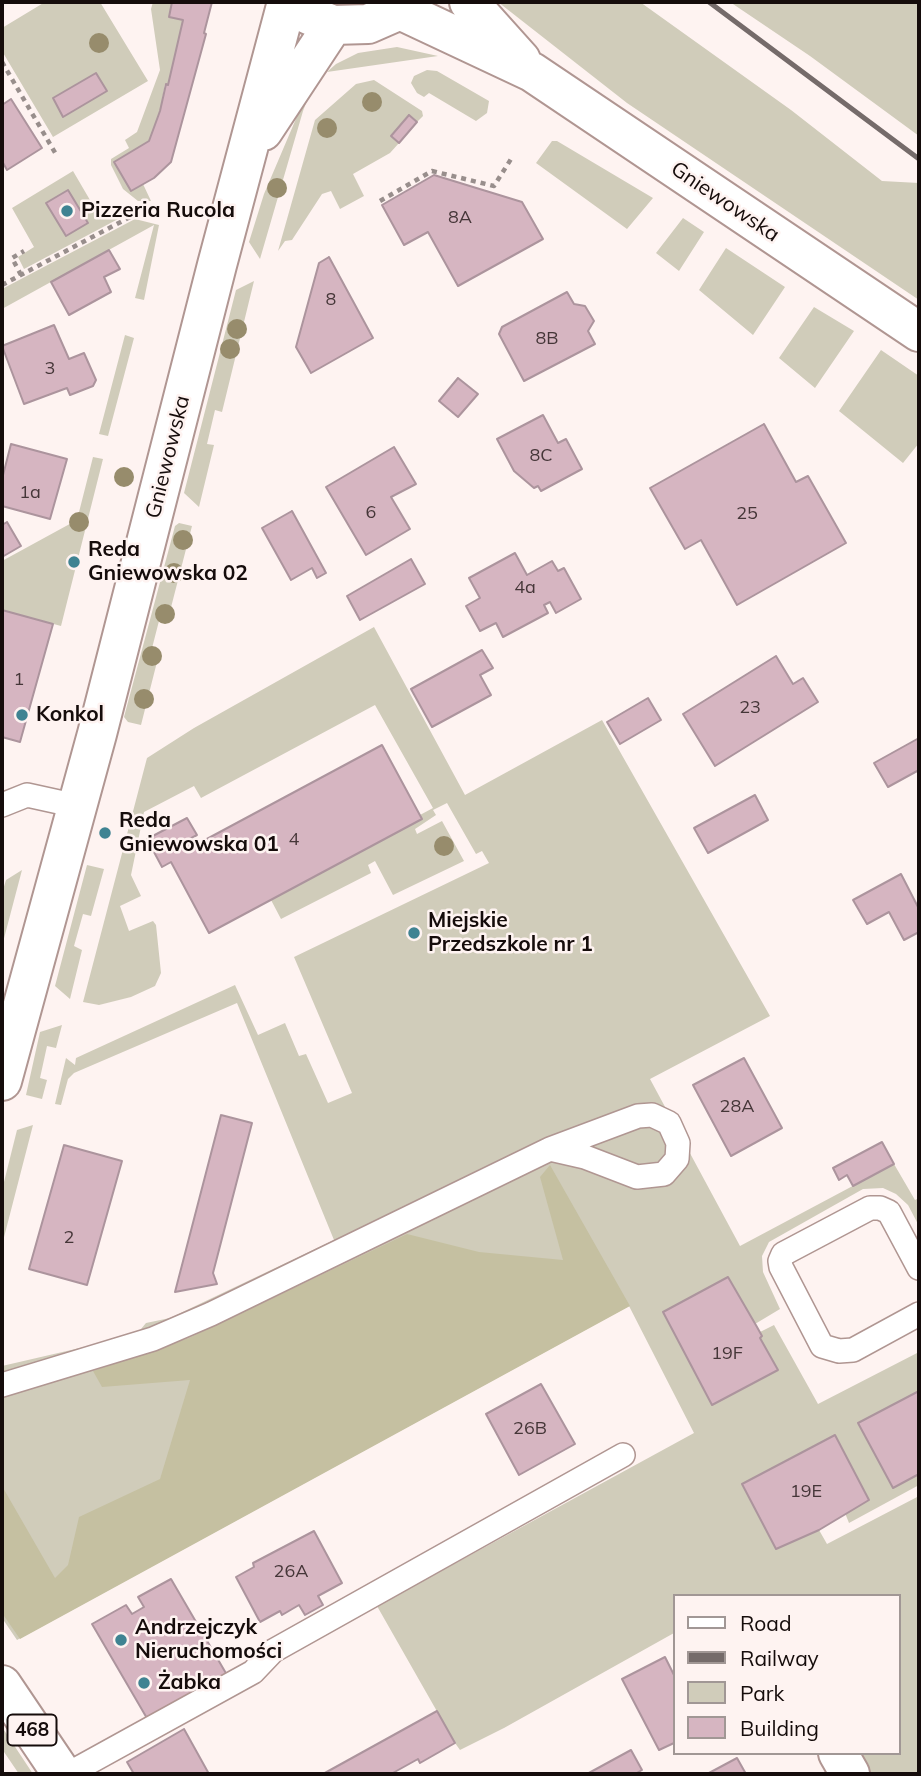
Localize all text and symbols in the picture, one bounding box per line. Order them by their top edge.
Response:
street label: Gniewowska [666,156,784,248]
place label: Pizzeria Rucola [81,198,235,224]
marker: Pizzeria Rucola [59,203,75,219]
house number: 8A [448,207,472,229]
house number: 8 [326,289,336,311]
house number: 8B [535,328,559,350]
house number: 3 [45,358,55,380]
street label: Gniewowska [141,393,195,521]
house number: 8C [529,445,553,467]
house number: 1a [19,482,41,504]
house number: 6 [366,502,376,524]
house number: 25 [736,503,758,525]
place label: Reda Gniewowska 02 [88,537,248,587]
marker: Reda Gniewowska 02 [66,554,82,570]
house number: 4a [514,577,536,599]
house number: 1 [14,669,24,691]
house number: 23 [739,697,761,719]
place label: Konkol [36,702,104,728]
marker: Konkol [14,707,30,723]
place label: Reda Gniewowska 01 [119,808,279,858]
marker: Reda Gniewowska 01 [97,825,113,841]
house number: 4 [289,829,299,851]
place label: Miejskie Przedszkole nr 1 [428,908,593,958]
marker: Miejskie Przedszkole nr 1 [406,925,422,941]
house number: 28A [720,1096,754,1118]
house number: 2 [64,1227,74,1249]
house number: 19F [711,1343,743,1365]
house number: 26B [513,1418,547,1440]
house number: 19E [790,1481,822,1503]
house number: 26A [274,1561,308,1583]
legend [673,1594,900,1755]
text: Road [740,1610,791,1636]
place label: Andrzejczyk Nieruchomości [135,1615,282,1665]
marker: Andrzejczyk Nieruchomości [113,1632,129,1648]
text: Railway [740,1645,819,1671]
place label: Żabka [158,1670,221,1696]
marker: Żabka [136,1675,152,1691]
text: Park [740,1680,784,1706]
road number: 468 [7,1714,56,1746]
text: Building [740,1715,819,1741]

